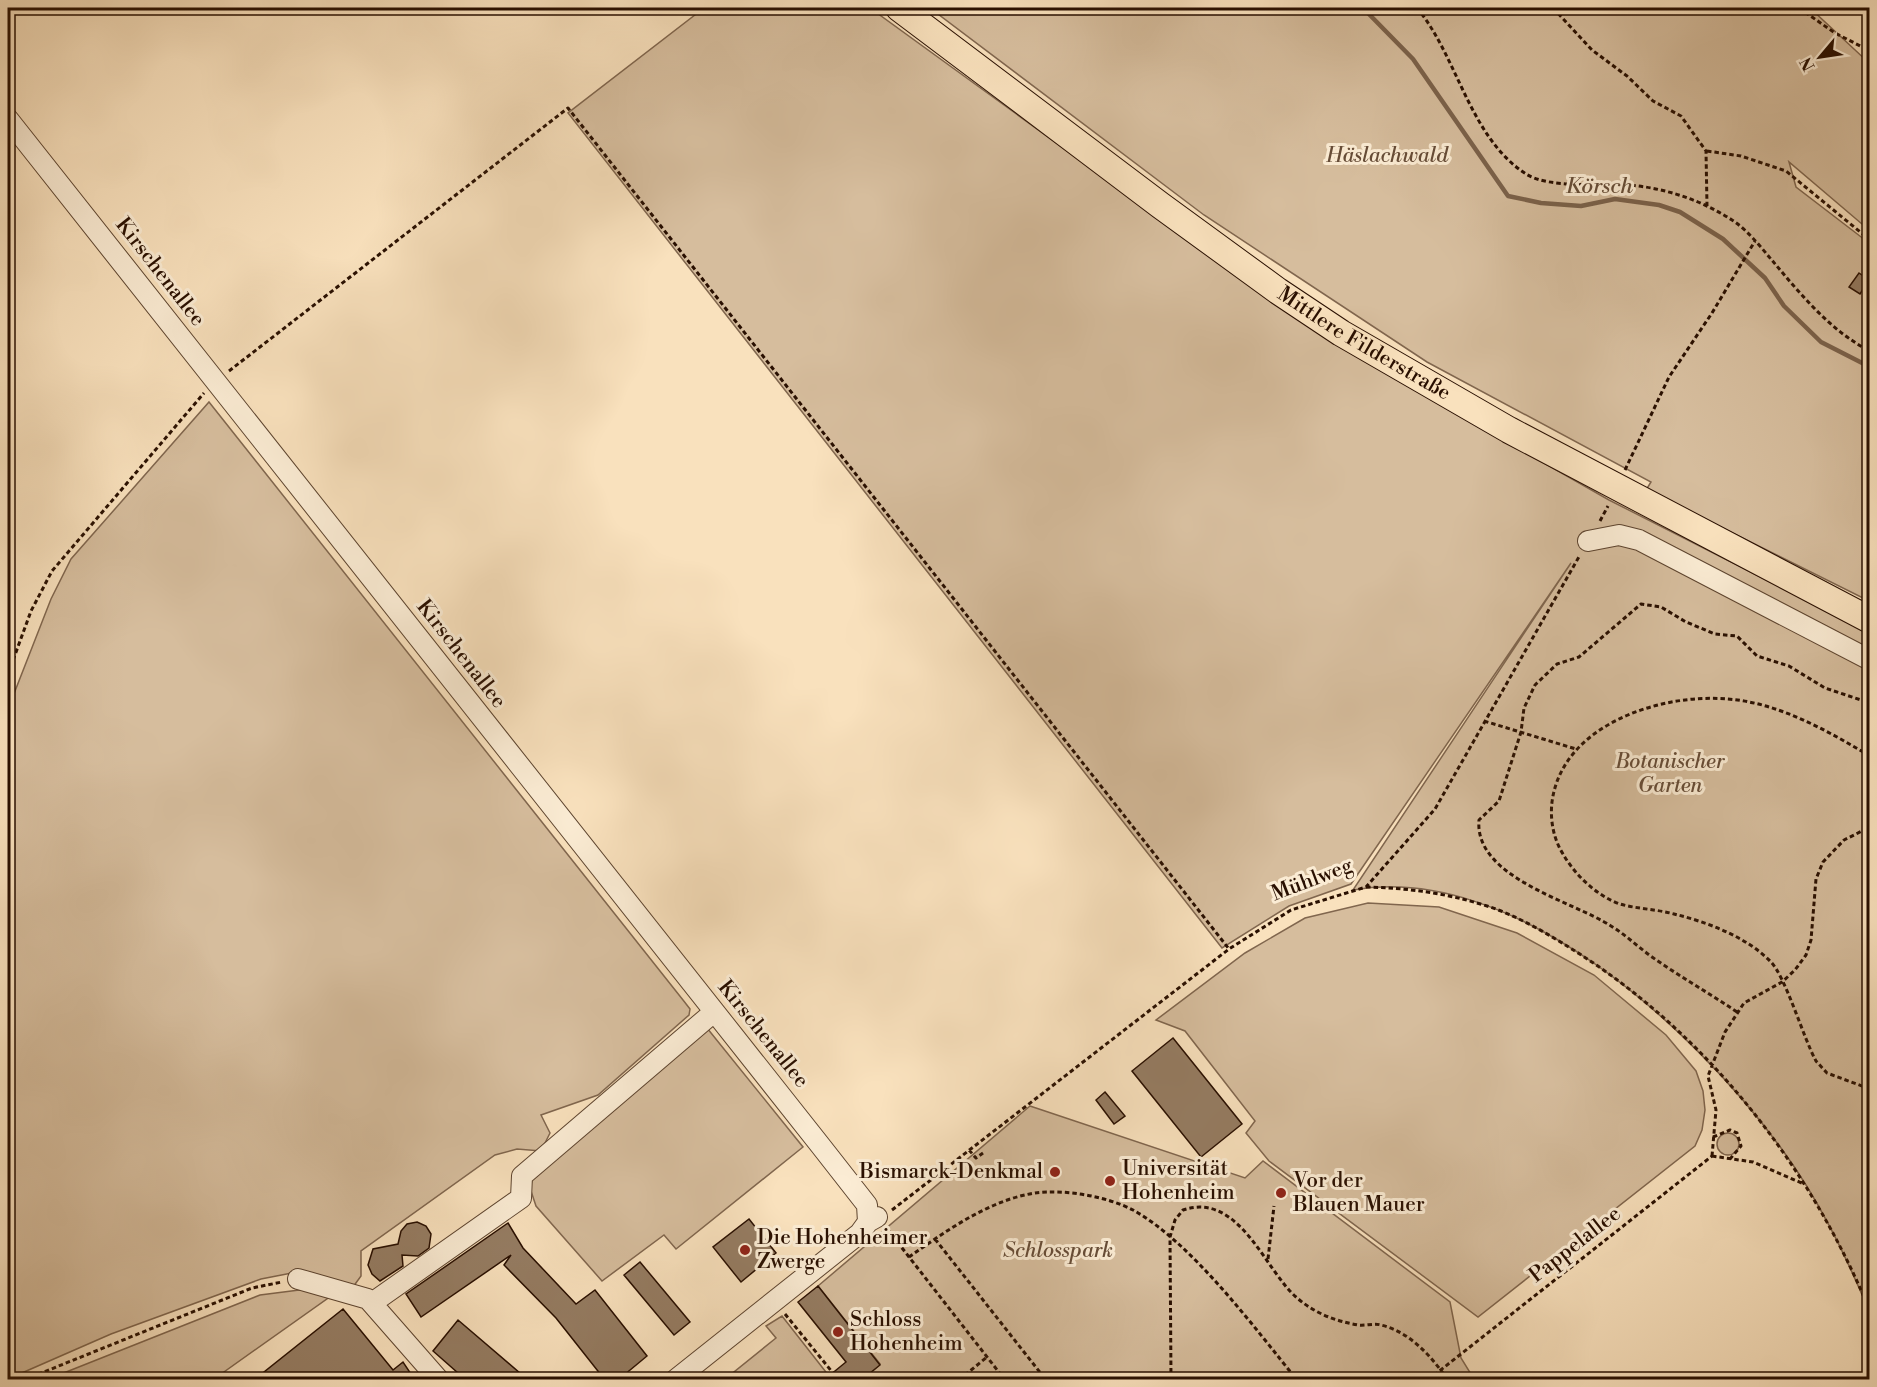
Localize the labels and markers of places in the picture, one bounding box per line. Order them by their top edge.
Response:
place label: Universität Hohenheim [1122,1156,1235,1206]
place label: Bismarck-Denkmal [858,1159,1043,1185]
marker: Bismarck-Denkmal [1048,1165,1062,1179]
place label: Vor der Blauen Mauer [1292,1168,1425,1218]
marker: Universität Hohenheim [1103,1174,1117,1188]
marker: Vor der Blauen Mauer [1274,1186,1288,1200]
place label: Die Hohenheimer Zwerge [757,1225,928,1275]
marker: Die Hohenheimer Zwerge [738,1243,752,1257]
place label: Schloss Hohenheim [850,1307,963,1357]
marker: Schloss Hohenheim [831,1325,845,1339]

